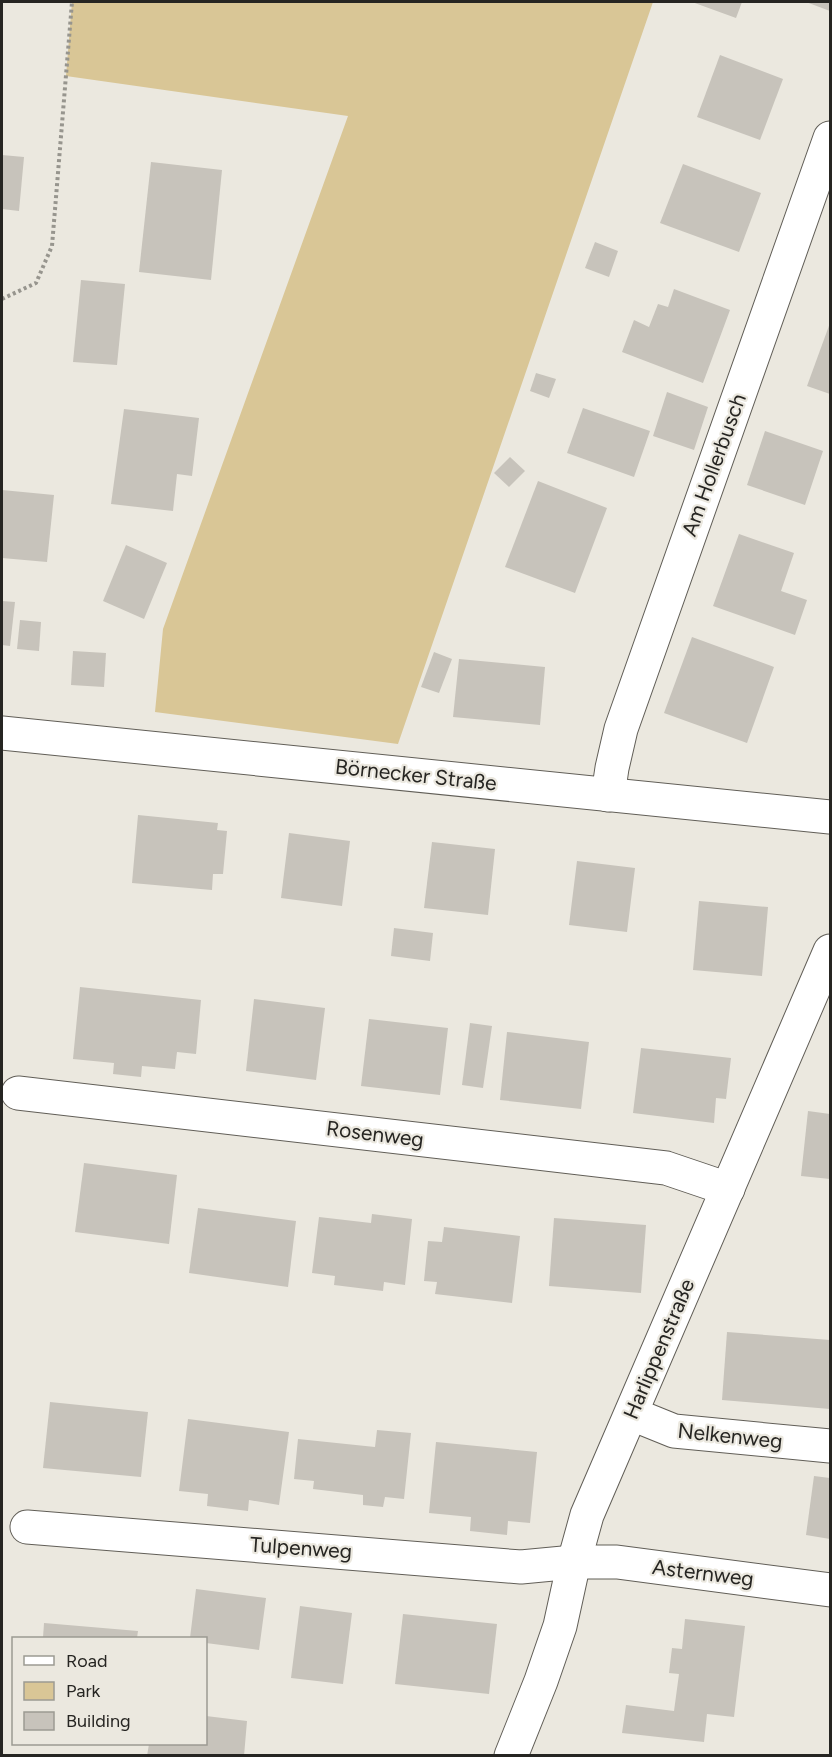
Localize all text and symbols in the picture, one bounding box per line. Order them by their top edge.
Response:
street label: Am Hollerbusch [676,390,751,540]
street label: Börnecker Straße [334,754,498,795]
street label: Rosenweg [325,1115,425,1152]
street label: Harlippenstraße [618,1275,699,1423]
street label: Nelkenweg [676,1418,784,1453]
street label: Tulpenweg [249,1531,353,1564]
street label: Asternweg [651,1554,755,1591]
legend [12,1637,207,1745]
text: Road [66,1650,107,1672]
text: Park [66,1680,101,1702]
text: Building [66,1710,131,1732]

